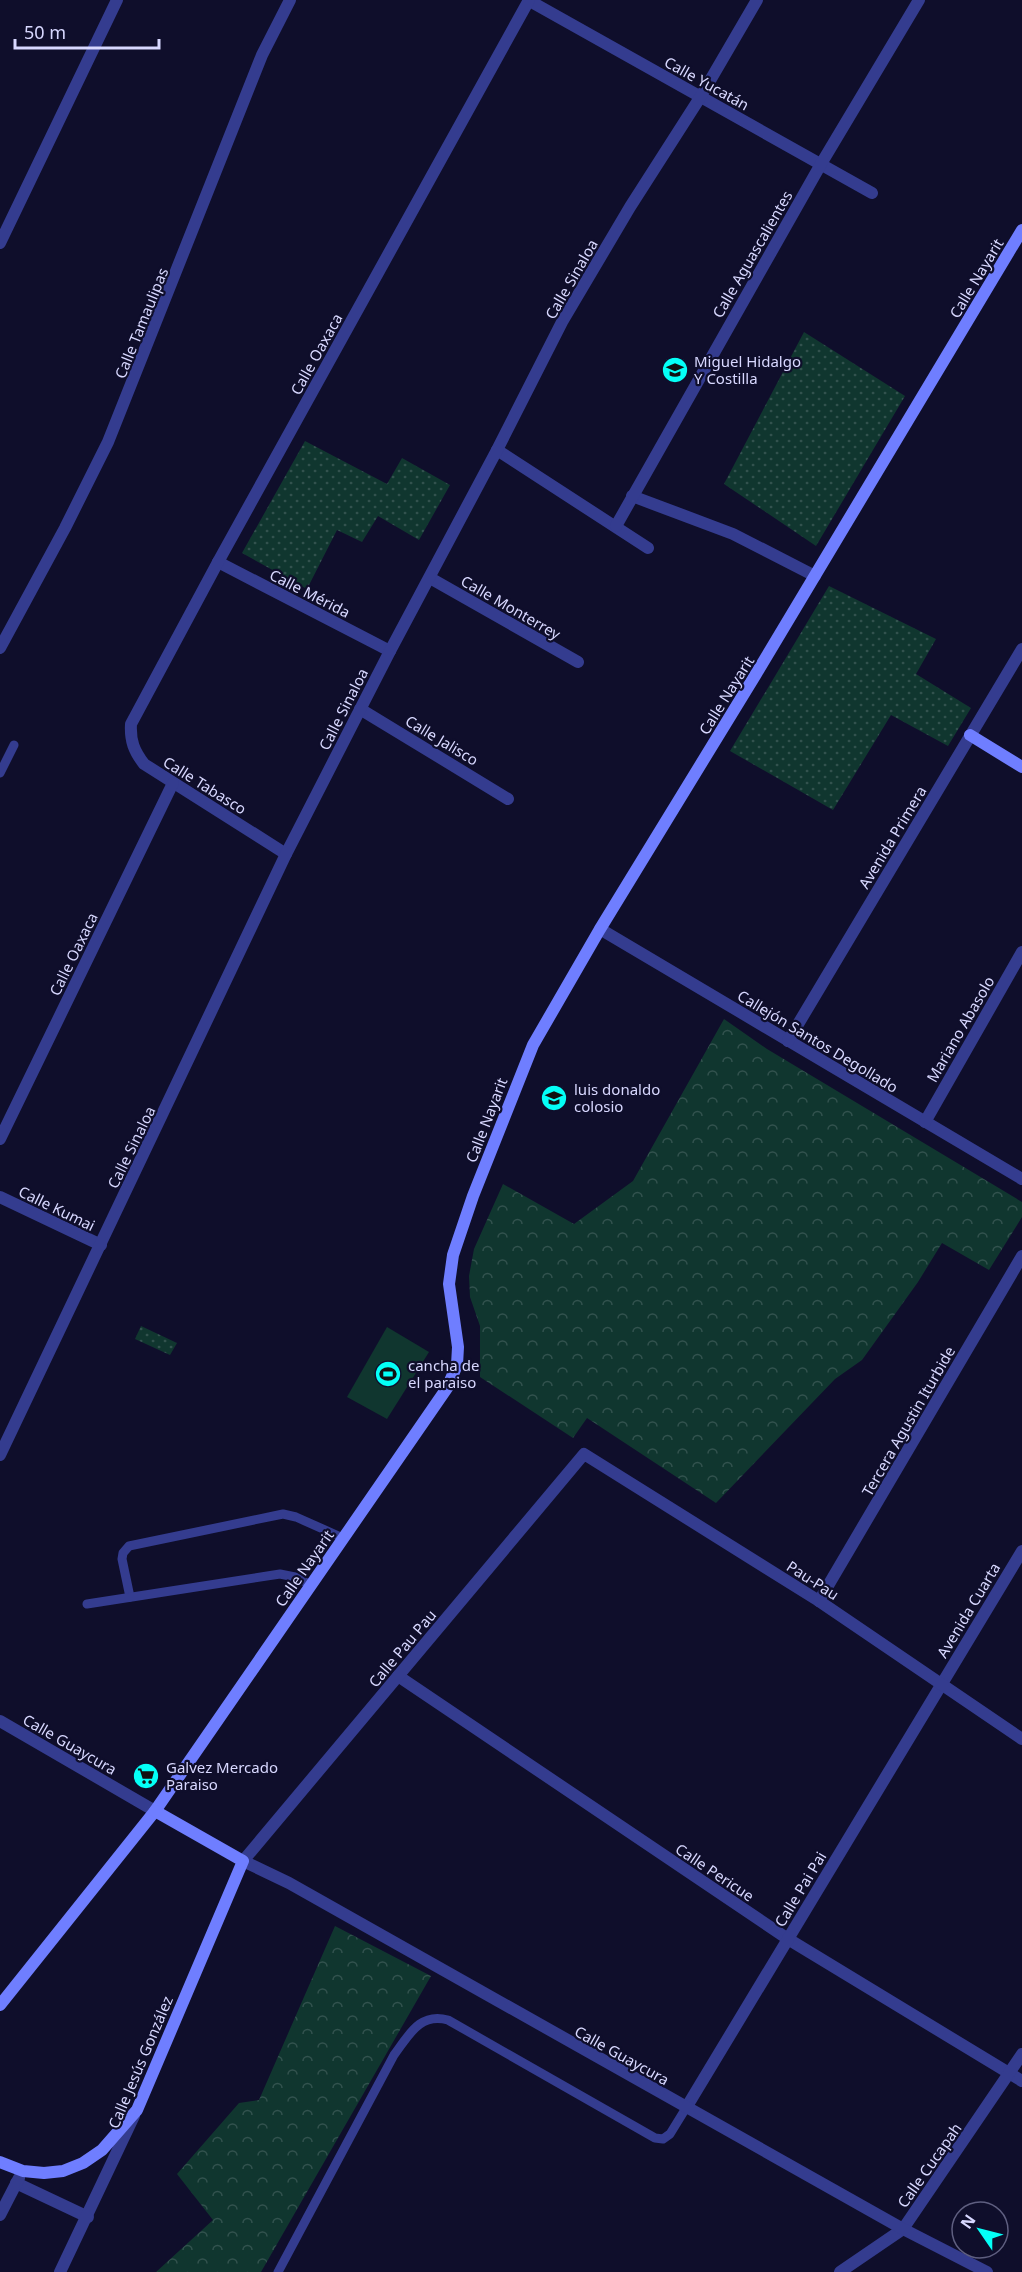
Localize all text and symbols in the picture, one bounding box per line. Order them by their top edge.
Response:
scale bar [15,12,159,50]
text: 50 m [24,20,66,44]
street label: Calle Yucatán [661,51,753,115]
street label: Calle Aguascalientes [707,187,797,321]
street label: Calle Nayarit [944,234,1008,321]
street label: Calle Sinaloa [540,235,602,323]
street label: Calle Tamaulipas [110,265,172,381]
street label: Calle Oaxaca [285,310,347,398]
place label: Miguel Hidalgo Y Costilla [694,351,801,388]
school or university icon: Miguel Hidalgo Y Costilla [660,355,690,385]
street label: Calle Mérida [266,564,354,622]
street label: Calle Monterrey [458,570,565,644]
street label: Calle Nayarit [694,651,758,738]
street label: Calle Sinaloa [314,665,372,753]
street label: Calle Jalisco [402,710,482,770]
street label: Calle Tabasco [160,751,250,819]
street label: Avenida Primera [853,782,931,892]
street label: Calle Oaxaca [44,909,102,999]
street label: Mariano Abasolo [922,972,998,1086]
street label: Callejón Santos Degollado [734,985,902,1097]
street label: Calle Nayarit [461,1074,512,1165]
place label: luis donaldo colosio [574,1079,660,1116]
school or university icon: luis donaldo colosio [539,1083,569,1113]
street label: Calle Sinaloa [102,1103,160,1191]
street label: Calle Kumai [15,1181,99,1235]
street label: Tercera Agustin Iturbide [857,1342,959,1500]
place label: cancha de el paraiso [408,1355,479,1392]
sports icon: cancha de el paraiso [373,1359,403,1389]
street label: Calle Nayarit [270,1525,338,1610]
street label: Pau-Pau [783,1556,843,1604]
street label: Avenida Cuarta [932,1559,1004,1661]
street label: Calle Pau Pau [364,1605,440,1691]
street label: Calle Guaycura [20,1709,120,1779]
place label: Galvez Mercado Paraiso [166,1757,278,1794]
supermarket icon: Galvez Mercado Paraiso [131,1761,161,1791]
street label: Calle Pericue [672,1838,758,1906]
street label: Calle Pai Pai [770,1848,830,1930]
street label: Calle Jesús González [103,1993,177,2131]
street label: Calle Guaycura [571,2021,673,2089]
street label: Calle Cucapah [892,2119,966,2211]
north arrow [950,2200,1010,2260]
text: N [955,2210,980,2233]

